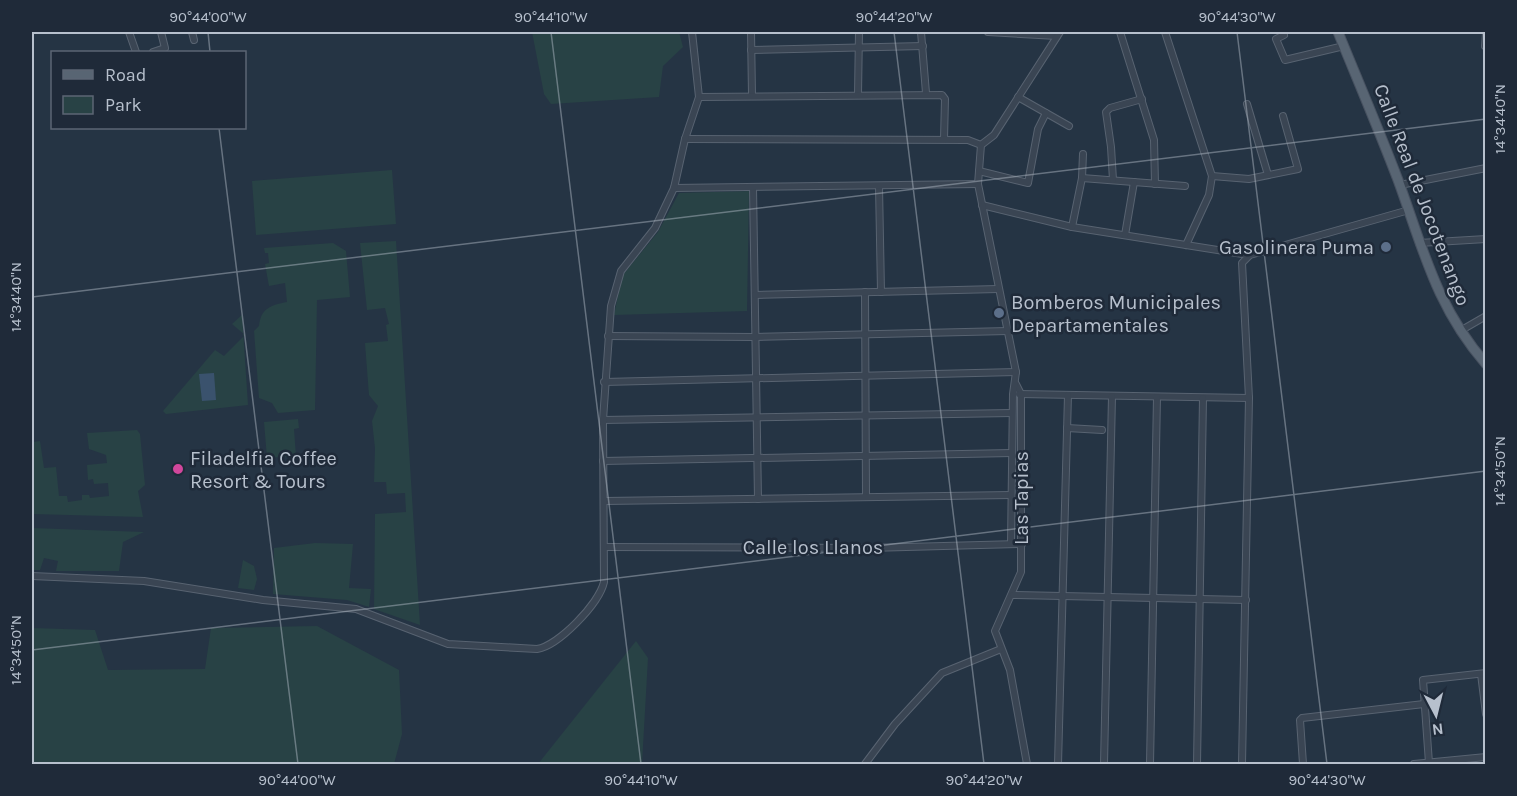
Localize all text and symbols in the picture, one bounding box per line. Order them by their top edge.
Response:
text: 90°44'00"W [169,8,247,26]
text: 90°44'10"W [514,8,588,26]
text: 90°44'20"W [855,8,933,26]
text: 90°44'30"W [1198,8,1276,26]
legend [51,51,246,129]
text: Road [105,64,146,86]
street label: Calle Real de Jocotenango [1369,81,1475,309]
text: 14°34'40"N [1491,84,1509,154]
text: Park [105,94,142,116]
place label: Gasolinera Puma [1219,236,1374,259]
marker: Gasolinera Puma [1379,240,1393,254]
text: 14°34'40"N [7,262,25,332]
place label: Bomberos Municipales Departamentales [1011,291,1221,337]
marker: Bomberos Municipales Departamentales [992,306,1006,320]
text: 14°34'50"N [1491,436,1509,506]
place label: Filadelfia Coffee Resort & Tours [190,447,337,493]
street label: Las Tapias [1010,451,1033,545]
marker: Filadelfia Coffee Resort & Tours [171,462,185,476]
street label: Calle los Llanos [743,536,883,559]
text: 14°34'50"N [7,615,25,685]
north arrow [1406,685,1466,745]
text: N [1431,719,1445,740]
text: 90°44'00"W [258,771,336,789]
text: 90°44'10"W [604,771,678,789]
text: 90°44'20"W [945,771,1023,789]
text: 90°44'30"W [1288,771,1366,789]

